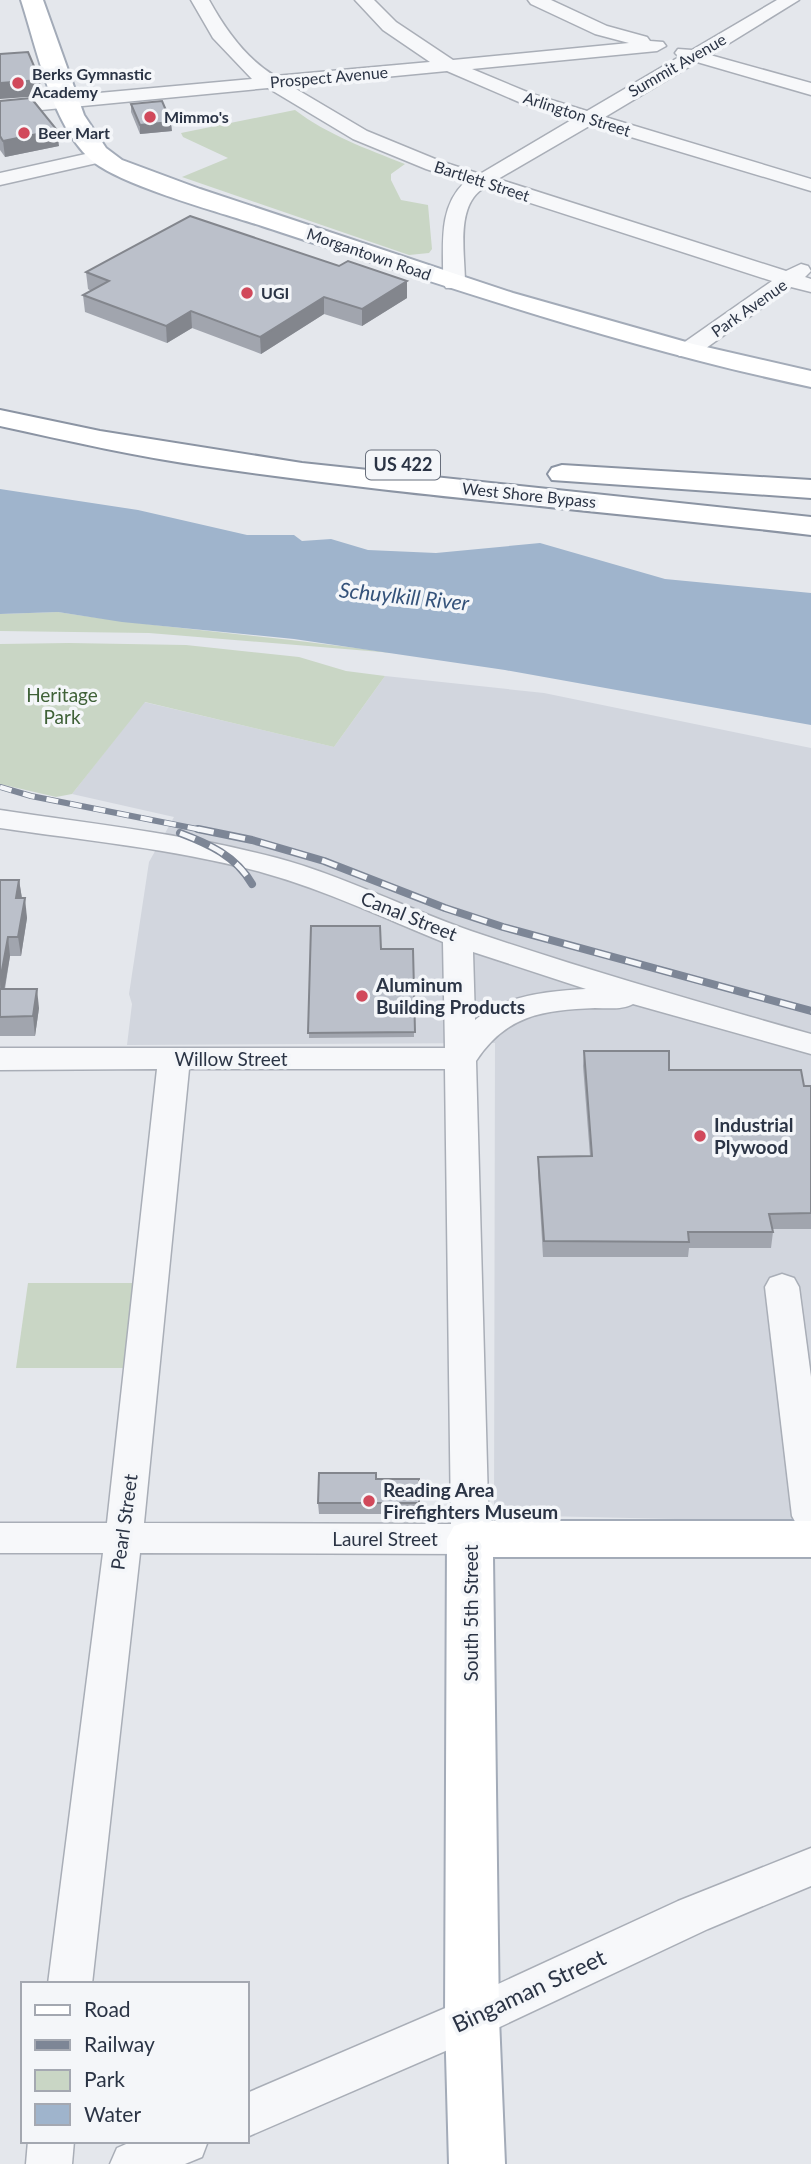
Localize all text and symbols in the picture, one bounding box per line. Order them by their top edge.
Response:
street label: Summit Avenue [624,29,729,100]
street label: Prospect Avenue [269,62,389,91]
place label: Berks Gymnastic Academy [31,64,152,101]
marker: Berks Gymnastic Academy [10,75,26,91]
street label: Arlington Street [521,87,633,140]
place label: Mimmo's [164,107,229,126]
marker: Mimmo's [142,109,158,125]
place label: Beer Mart [38,123,110,142]
marker: Beer Mart [16,125,32,141]
street label: Bartlett Street [432,156,532,205]
street label: Morgantown Road [305,223,434,284]
street label: Park Avenue [707,275,790,341]
place label: UGI [261,283,289,302]
marker: UGI [239,285,255,301]
road number: US 422 [366,450,440,480]
street label: West Shore Bypass [461,478,597,511]
water label: Schuylkill River [338,576,471,615]
park label: Heritage Park [26,683,98,728]
street label: Canal Street [358,886,461,945]
place label: Aluminum Building Products [375,973,525,1018]
marker: Aluminum Building Products [354,988,370,1004]
street label: Willow Street [174,1047,288,1070]
place label: Industrial Plywood [714,1113,793,1158]
marker: Industrial Plywood [692,1128,708,1144]
street label: Pearl Street [105,1472,142,1571]
place label: Reading Area Firefighters Museum [383,1478,558,1523]
marker: Reading Area Firefighters Museum [361,1493,377,1509]
street label: Laurel Street [332,1527,438,1550]
street label: South 5th Street [459,1544,482,1682]
street label: Bingaman Street [447,1942,610,2038]
legend [21,1982,248,2143]
text: Road [84,1996,131,2021]
text: Railway [84,2031,155,2056]
text: Park [84,2066,125,2091]
text: Water [84,2101,141,2126]

